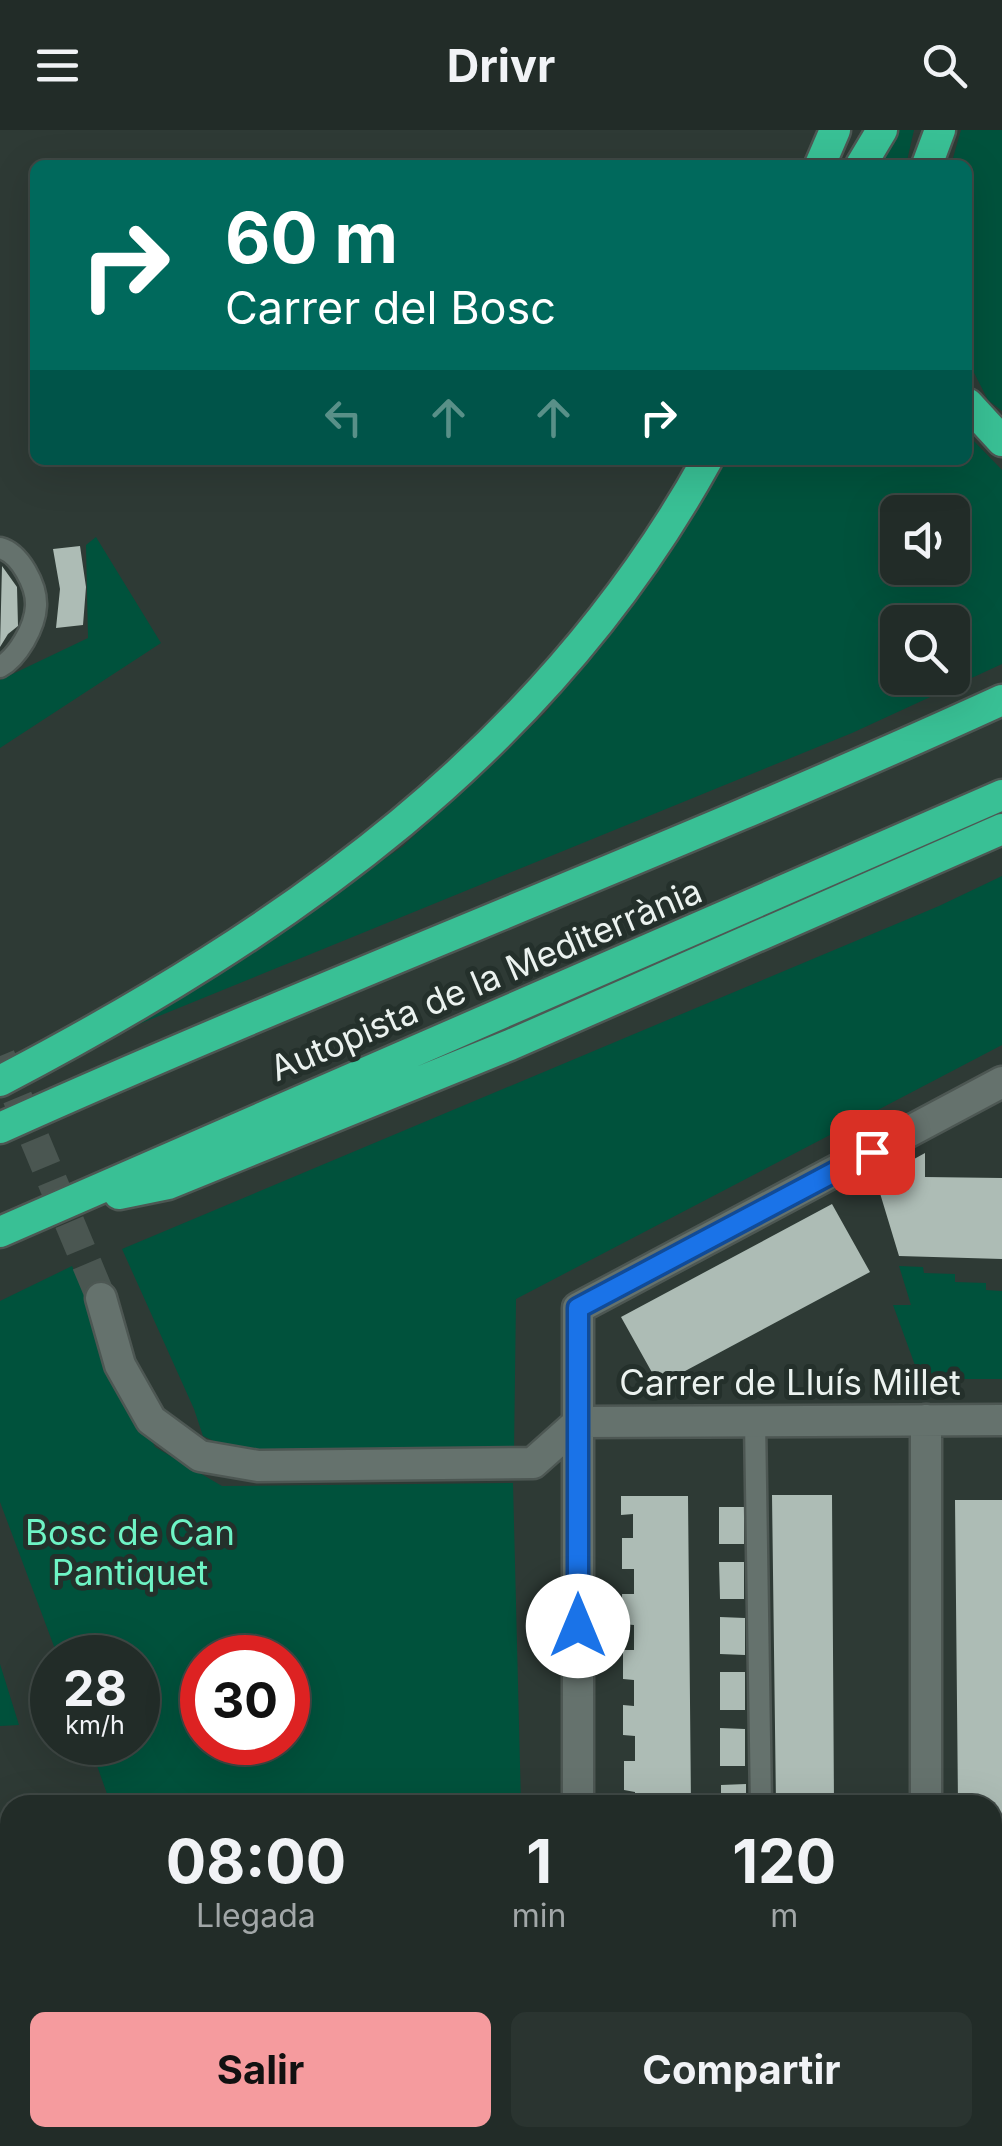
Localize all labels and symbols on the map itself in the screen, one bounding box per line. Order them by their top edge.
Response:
street label: Autopista de la Mediterrània [263,869,708,1089]
pin [830,1110,915,1195]
street label: Carrer de Lluís Millet [619,1361,961,1403]
park label: Bosc de Can Pantiquet [25,1511,235,1593]
position arrow [526,1574,630,1678]
speed limit sign: 30 [180,1635,310,1765]

